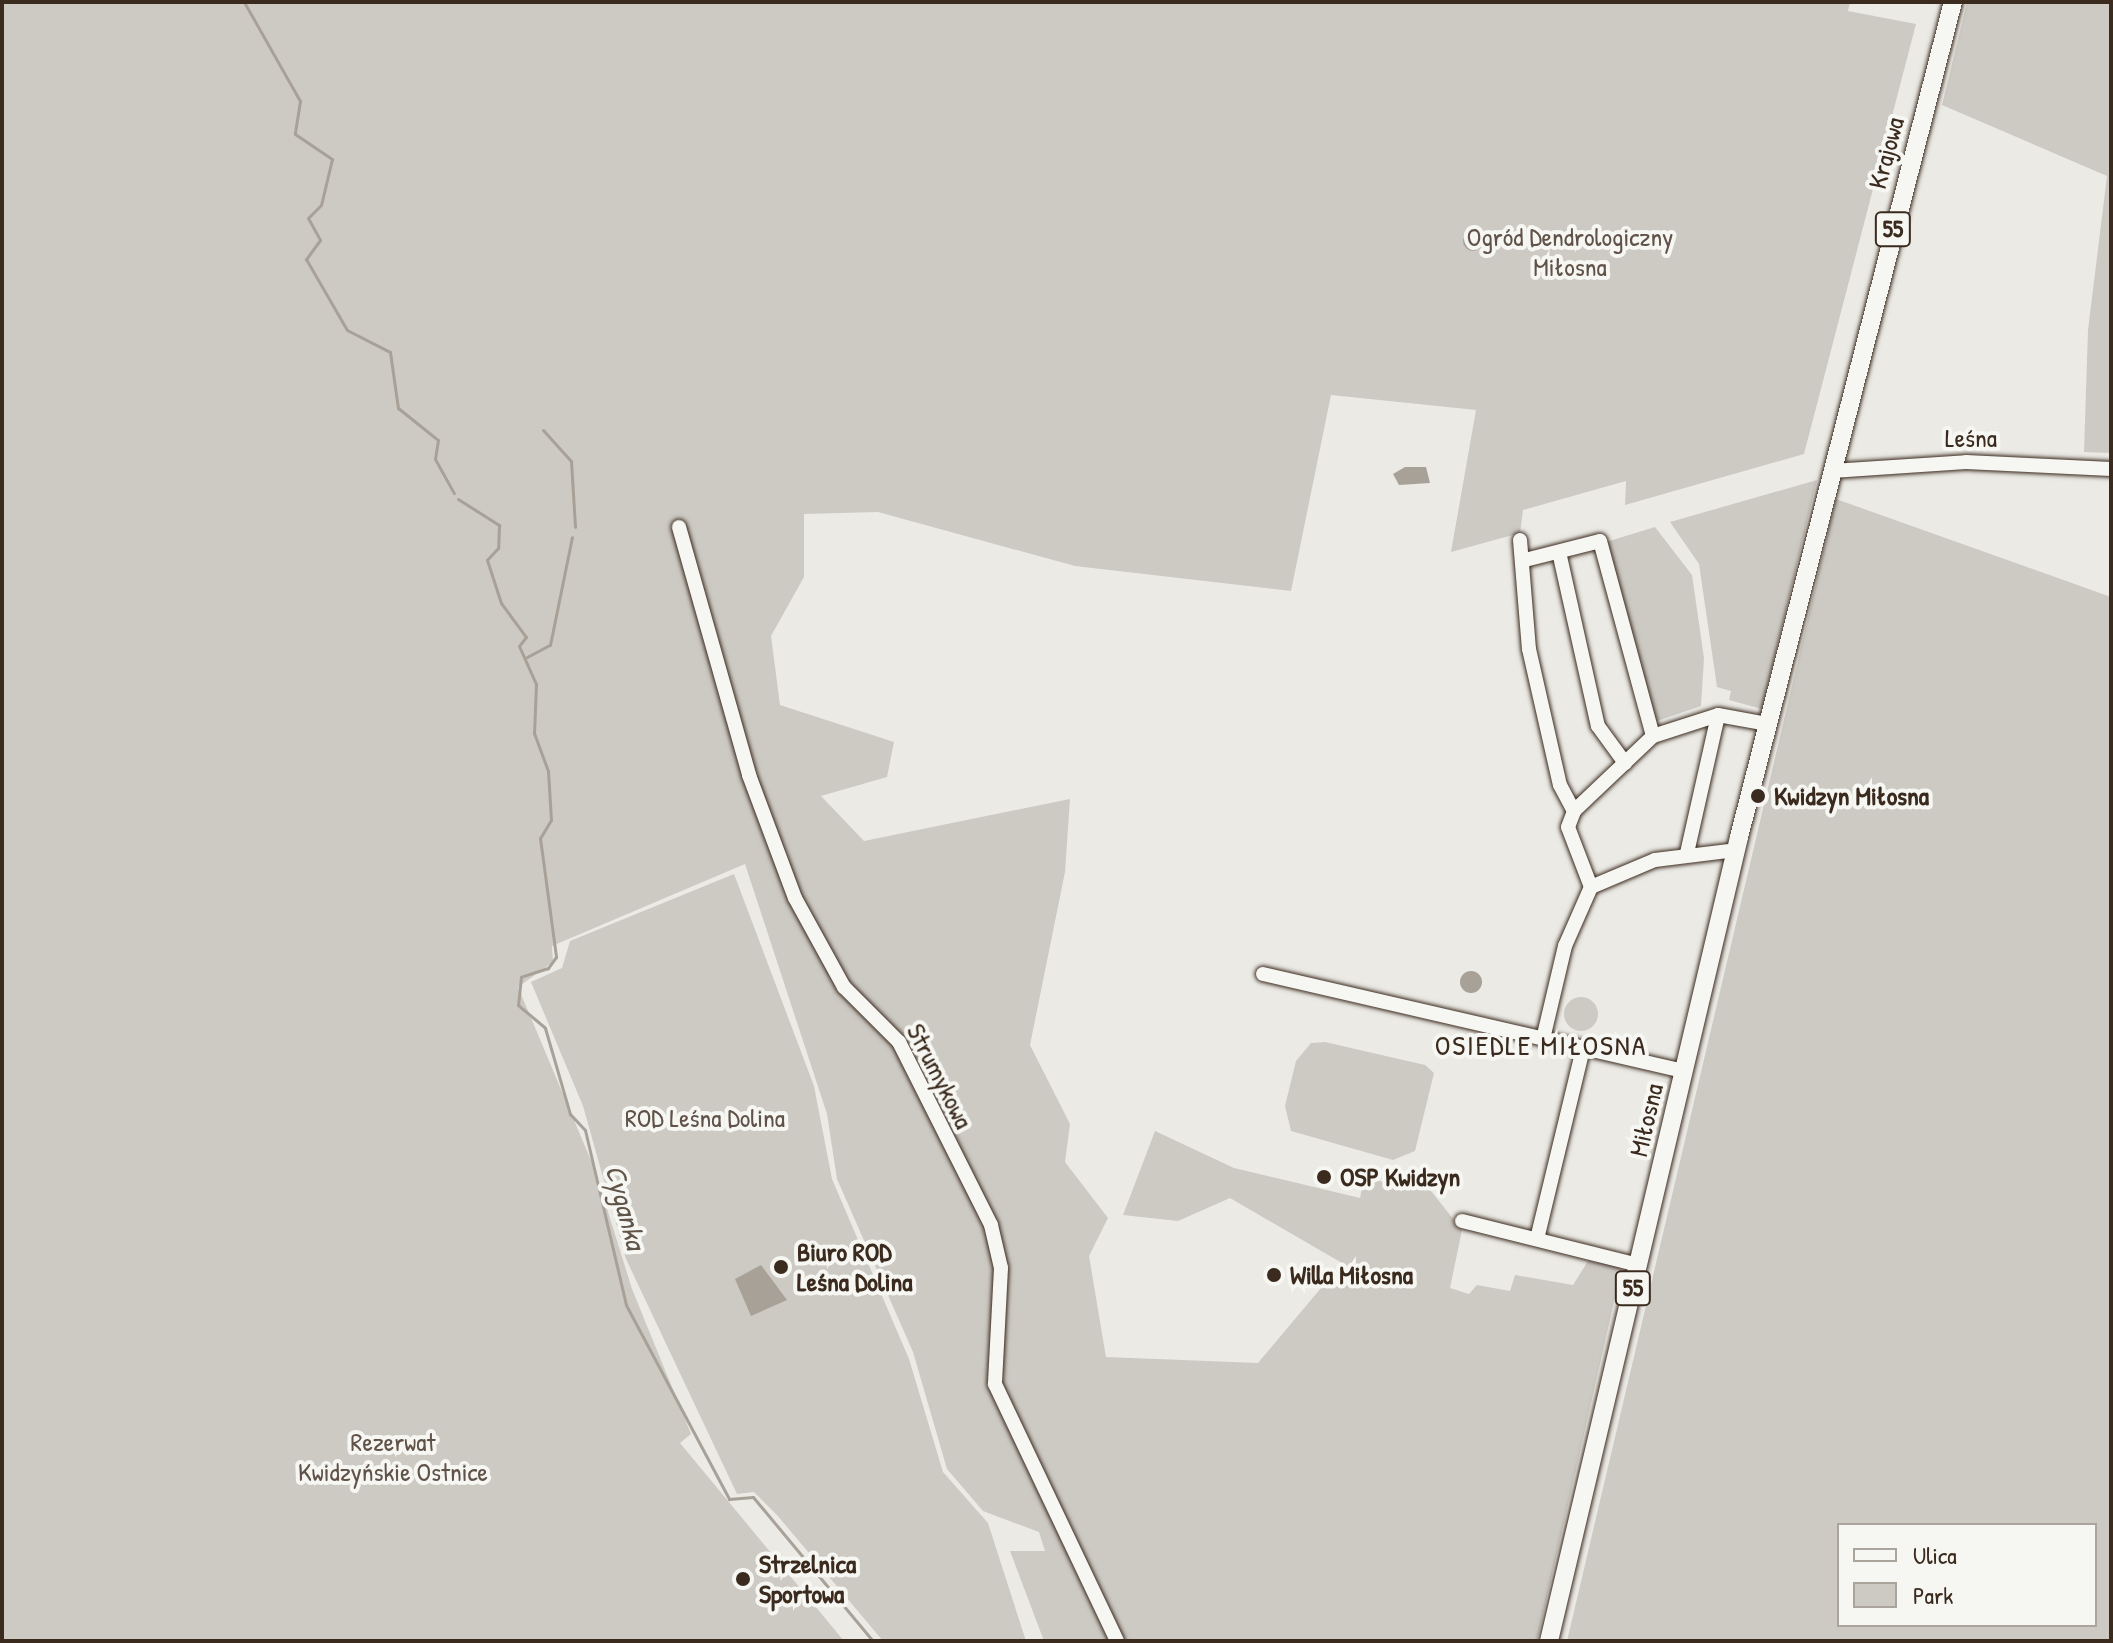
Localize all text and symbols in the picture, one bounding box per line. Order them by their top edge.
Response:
street label: Krajowa [1862,114,1910,192]
road number: 55 [1873,209,1913,249]
park label: Ogród Dendrologiczny Miłosna [1467,221,1673,282]
street label: Leśna [1945,422,1997,454]
place label: Kwidzyn Miłosna [1774,780,1929,812]
marker: Kwidzyn Miłosna [1749,787,1767,805]
street label: Strumykowa [900,1018,980,1134]
district label: OSIEDLE MIŁOSNA [1435,1028,1647,1062]
street label: Miłosna [1623,1081,1669,1159]
park label: ROD Leśna Dolina [625,1102,785,1134]
water label: Cyganka [599,1161,653,1253]
place label: OSP Kwidzyn [1340,1161,1460,1193]
marker: OSP Kwidzyn [1315,1168,1333,1186]
place label: Biuro ROD Leśna Dolina [797,1236,912,1298]
marker: Biuro ROD Leśna Dolina [772,1258,790,1276]
place label: Willa Miłosna [1290,1259,1413,1291]
marker: Willa Miłosna [1265,1266,1283,1284]
road number: 55 [1613,1268,1653,1308]
park label: Rezerwat Kwidzyńskie Ostnice [298,1426,488,1488]
legend [1837,1523,2097,1627]
text: Ulica [1913,1539,1957,1571]
place label: Strzelnica Sportowa [759,1548,856,1610]
marker: Strzelnica Sportowa [734,1570,752,1588]
text: Park [1913,1579,1953,1611]

